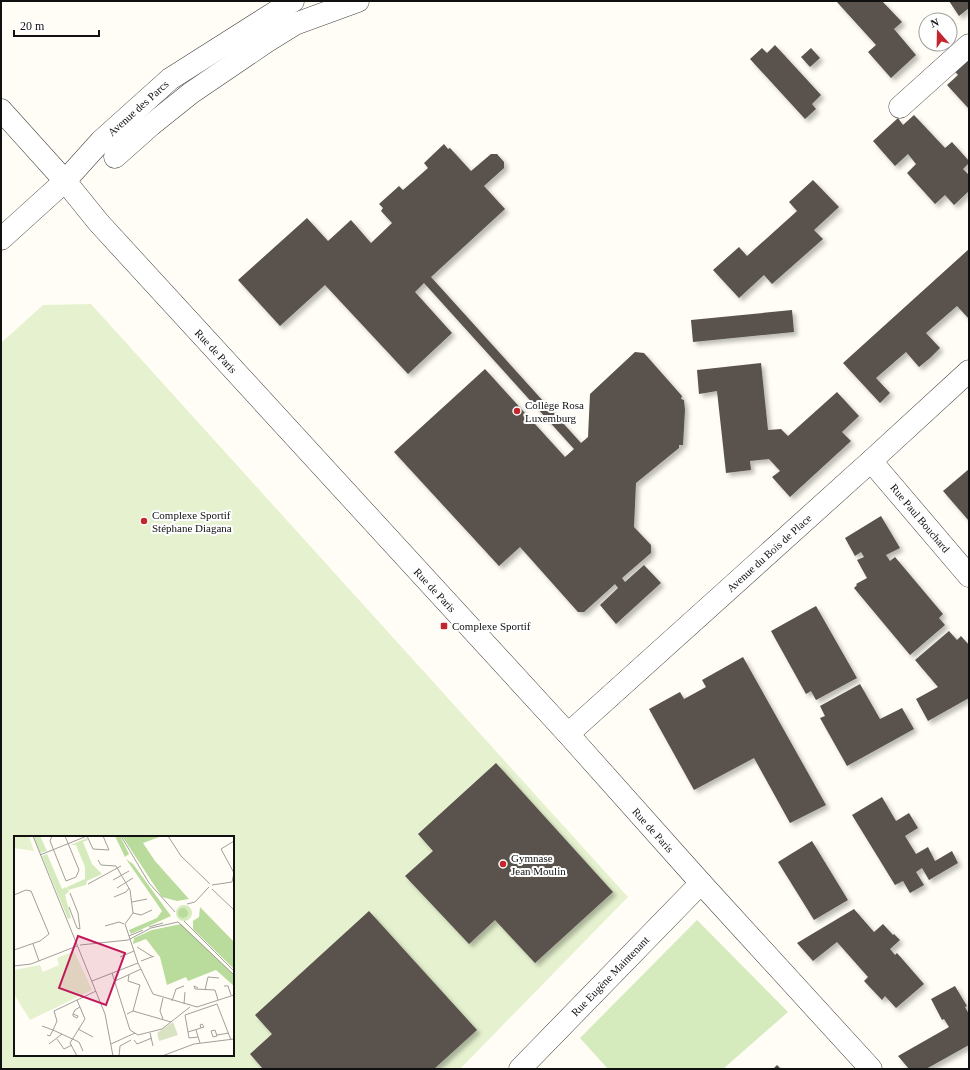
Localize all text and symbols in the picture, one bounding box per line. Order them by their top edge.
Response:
scale bar [14,12,99,38]
north arrow [918,12,958,52]
text: N [929,16,940,30]
text: 20 m [20,19,45,33]
street label: Avenue des Parcs [105,78,171,138]
street label: Rue de Paris [193,327,239,375]
place label: Collège Rosa Luxemburg [525,399,584,424]
marker: Collège Rosa Luxemburg [512,406,522,416]
street label: Rue Paul Bouchard [888,481,952,555]
place label: Complexe Sportif Stéphane Diagana [152,509,232,534]
street label: Avenue du Bois de Place [724,512,814,594]
marker: Complexe Sportif Stéphane Diagana [139,516,149,526]
street label: Rue de Paris [412,566,458,614]
place label: Complexe Sportif [452,620,531,632]
marker: Complexe Sportif [439,621,449,631]
street label: Rue de Paris [630,805,676,855]
inset map [14,836,234,1056]
place label: Gymnase Jean Moulin [511,852,566,877]
marker: Gymnase Jean Moulin [498,859,508,869]
street label: Rue Eugène Maintenant [569,934,651,1018]

